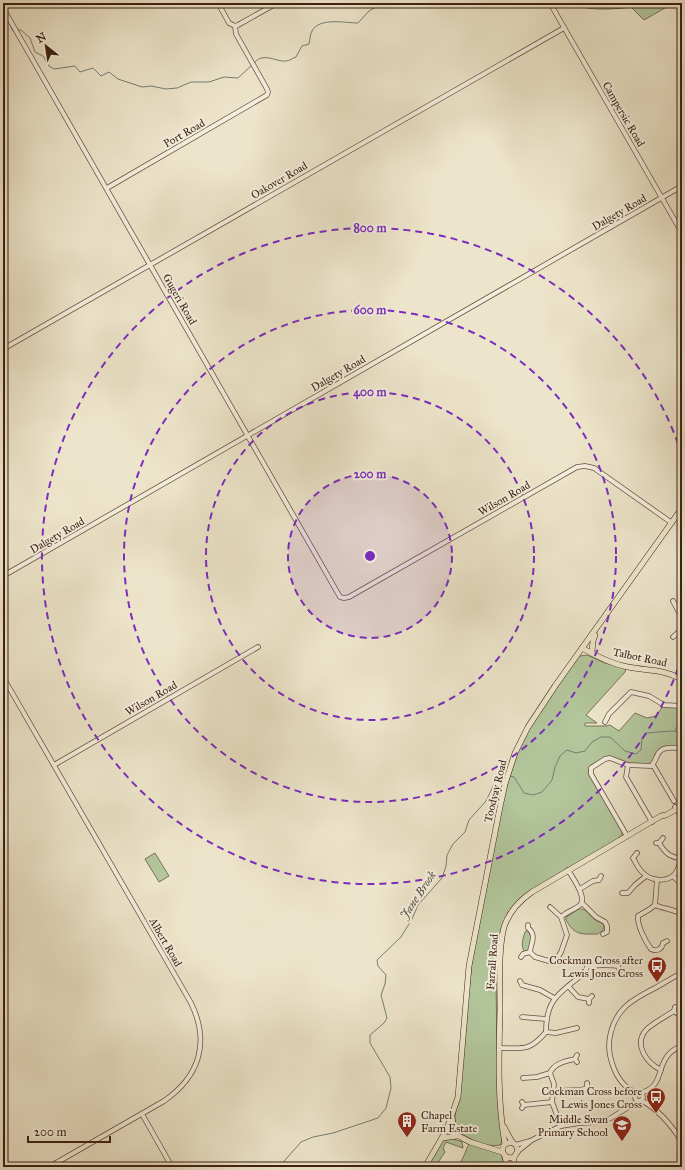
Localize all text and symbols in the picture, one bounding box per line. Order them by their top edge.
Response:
north arrow [26,26,66,66]
text: N [34,29,49,46]
street label: Campersic Road [600,79,648,150]
street label: Port Road [161,116,208,150]
street label: Oakover Road [249,159,310,202]
street label: Dalgety Road [590,191,649,233]
text: 800 m [353,221,387,235]
street label: Gugeri Road [160,272,200,327]
text: 600 m [354,303,387,317]
street label: Dalgety Road [309,352,368,394]
text: 400 m [353,385,388,400]
text: 200 m [354,467,387,481]
street label: Wilson Road [476,478,533,519]
street label: Dalgety Road [28,514,87,556]
centre of rings [363,549,377,563]
street label: Talbot Road [612,645,669,670]
street label: Wilson Road [123,678,180,719]
street label: Toodyay Road [481,758,510,824]
water label: Jane Brook [396,868,439,922]
street label: Albert Road [146,915,185,969]
street label: Farrall Road [484,933,501,991]
place label: Cockman Cross after Lewis Jones Cross [549,954,644,981]
bus stop icon: Cockman Cross after Lewis Jones Cross [646,955,668,983]
place label: Cockman Cross before Lewis Jones Cross [542,1085,642,1112]
bus stop icon: Cockman Cross before Lewis Jones Cross [645,1086,667,1114]
place label: Chapel Farm Estate [421,1109,478,1135]
building icon: Chapel Farm Estate [396,1110,418,1138]
place label: Middle Swan Primary School [538,1113,608,1139]
school or university icon: Middle Swan Primary School [611,1114,633,1142]
scale bar [28,1118,110,1144]
text: 200 m [34,1125,67,1139]

